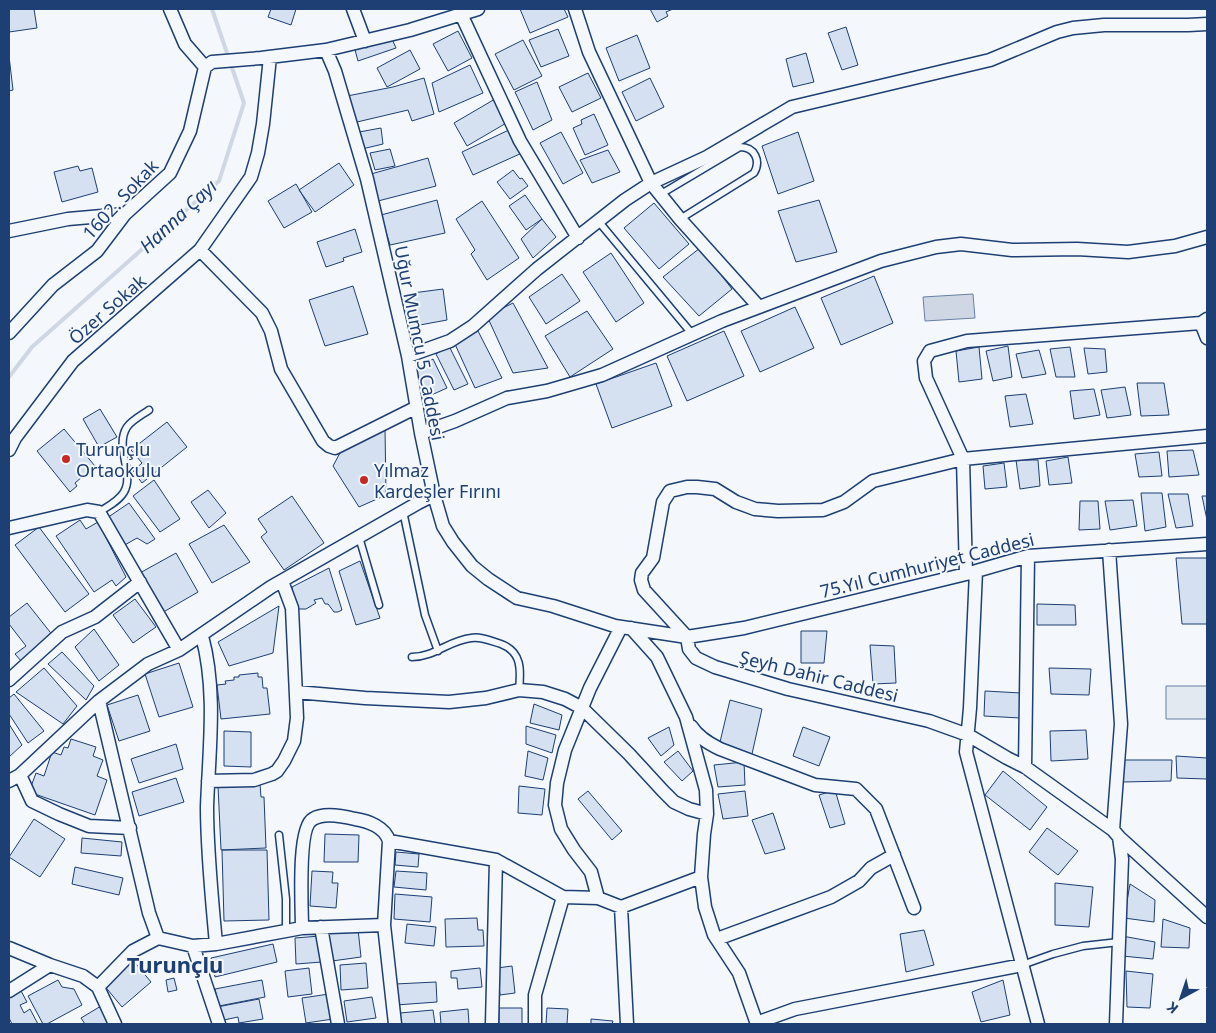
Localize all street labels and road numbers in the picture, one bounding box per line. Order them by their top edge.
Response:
street label: 1602. Sokak [77,154,163,244]
street label: Uğur Mumcu 5 Caddesi [389,243,451,443]
street label: Özer Sokak [63,269,151,349]
street label: 75.Yıl Cumhuriyet Caddesi [818,527,1036,603]
street label: Şeyh Dahir Caddesi [737,645,901,707]

